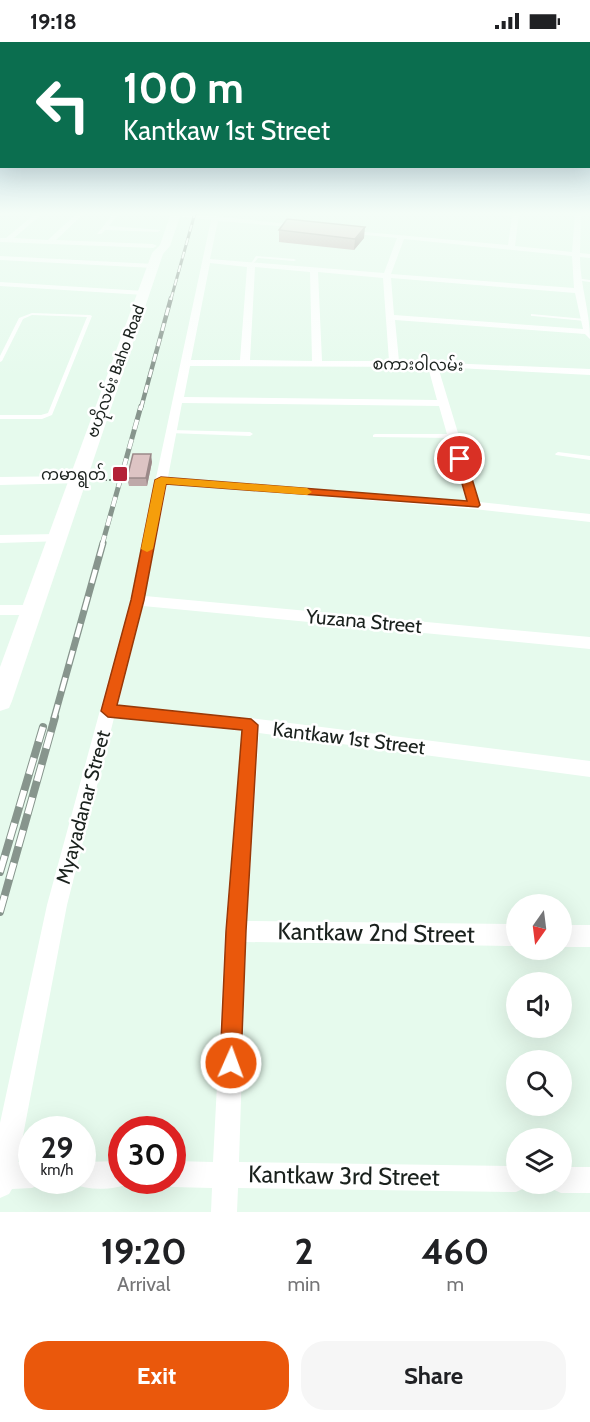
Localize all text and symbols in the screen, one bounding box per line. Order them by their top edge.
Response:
text: 19:18 [30,8,77,35]
text: 100 m [123,62,244,114]
icon: left [24,66,102,144]
text: Kantkaw 1st Street [123,114,330,147]
street label: ဗဟိုလမ်း Baho Road [81,302,153,442]
street label: စကား၀ါလမ်း [373,352,464,375]
pin [434,433,485,484]
icon: arrive [443,442,476,475]
place label: ကမာရွတ် [41,463,106,488]
marker: ကမာရွတ် [111,465,129,483]
street label: Yuzana Street [304,604,423,638]
street label: Kantkaw 1st Street [271,717,427,759]
street label: Myayadanar Street [51,727,115,887]
north arrow [506,894,572,960]
map controls [506,894,572,1194]
street label: Kantkaw 2nd Street [277,916,475,949]
button: sound [506,972,572,1038]
position arrow [199,1031,263,1095]
button: search [506,1050,572,1116]
speed limit sign: 30 [108,1116,186,1194]
button: layers [506,1128,572,1194]
text: 29 [41,1129,73,1166]
street label: Kantkaw 3rd Street [248,1159,440,1192]
text: km/h [41,1161,73,1179]
text: 19:20 [101,1229,187,1273]
text: 2 [294,1229,313,1273]
text: 460 [421,1229,489,1273]
text: Arrival [117,1272,170,1296]
text: min [287,1272,320,1296]
text: m [446,1272,464,1296]
button: Exit [24,1341,289,1410]
button: Share [301,1341,566,1410]

